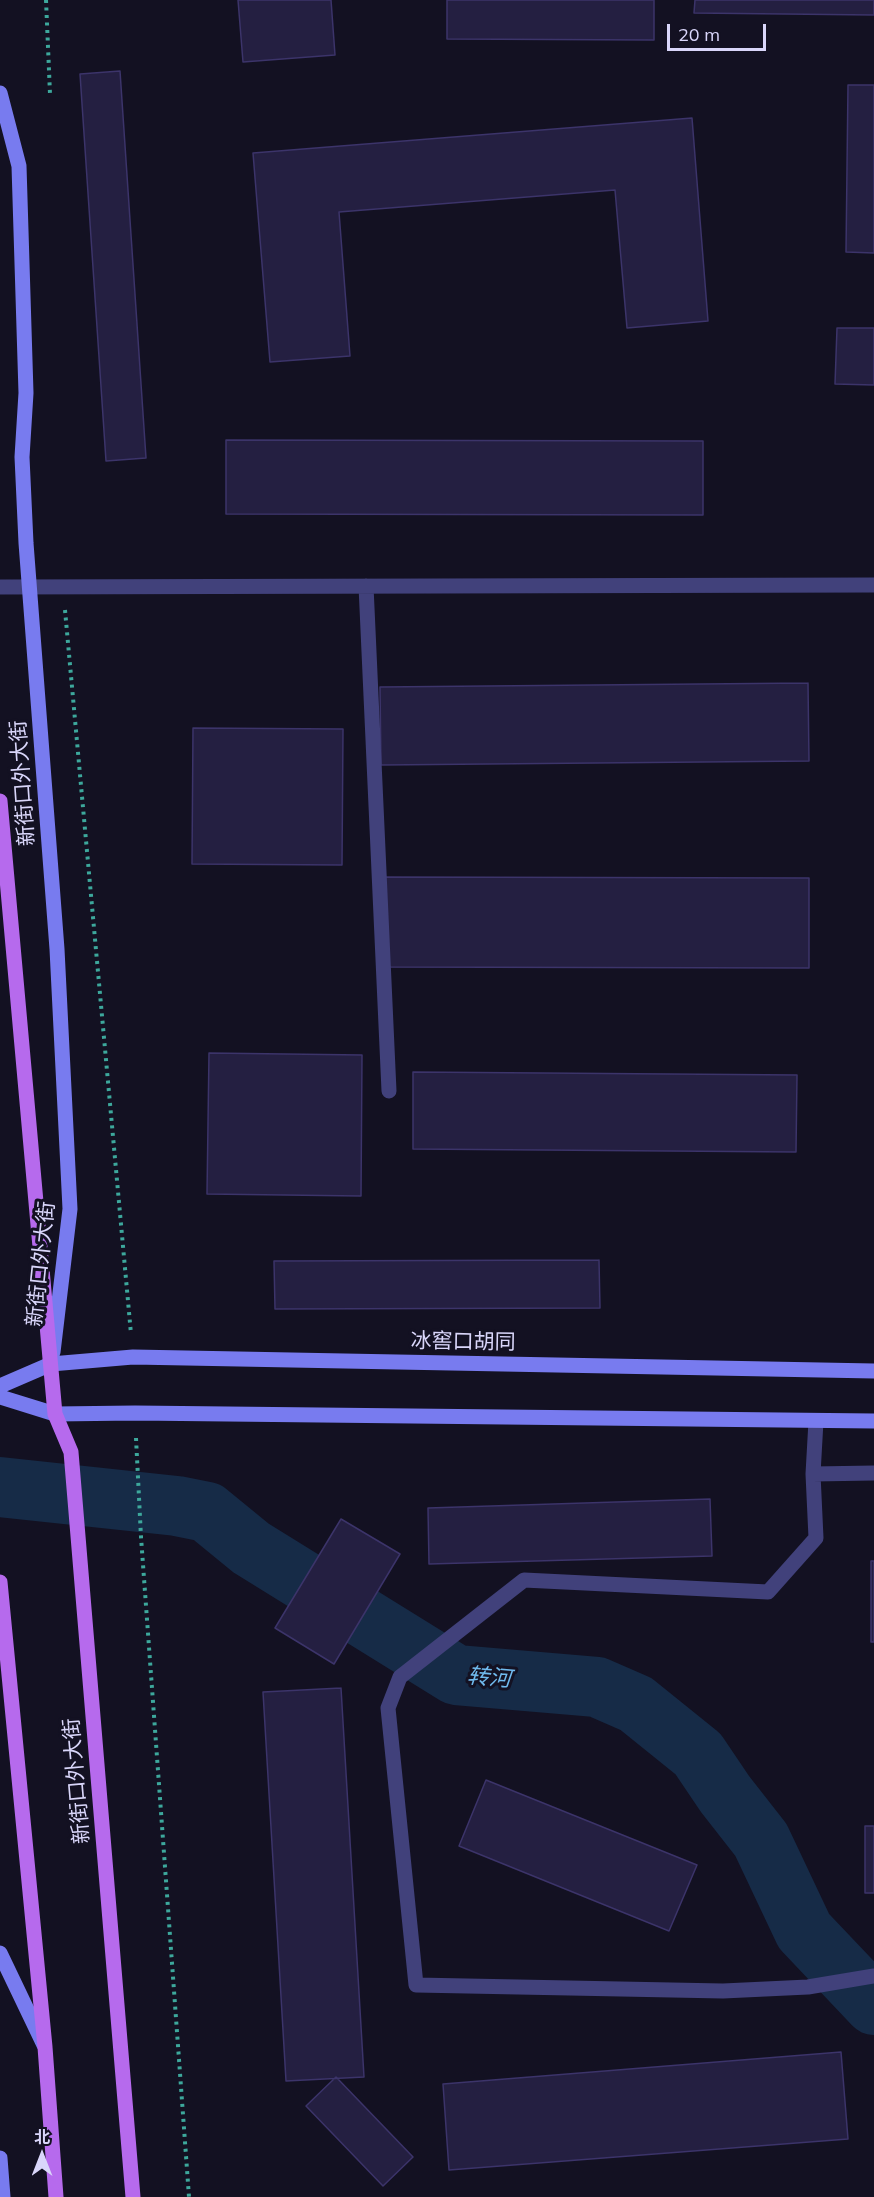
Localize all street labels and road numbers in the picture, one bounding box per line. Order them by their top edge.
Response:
street label: 新街口外大街 [6,719,40,847]
street label: 新街口外大街 [22,1200,60,1328]
street label: 冰窖口胡同 [410,1328,516,1356]
street label: 新街口外大街 [59,1717,95,1845]

